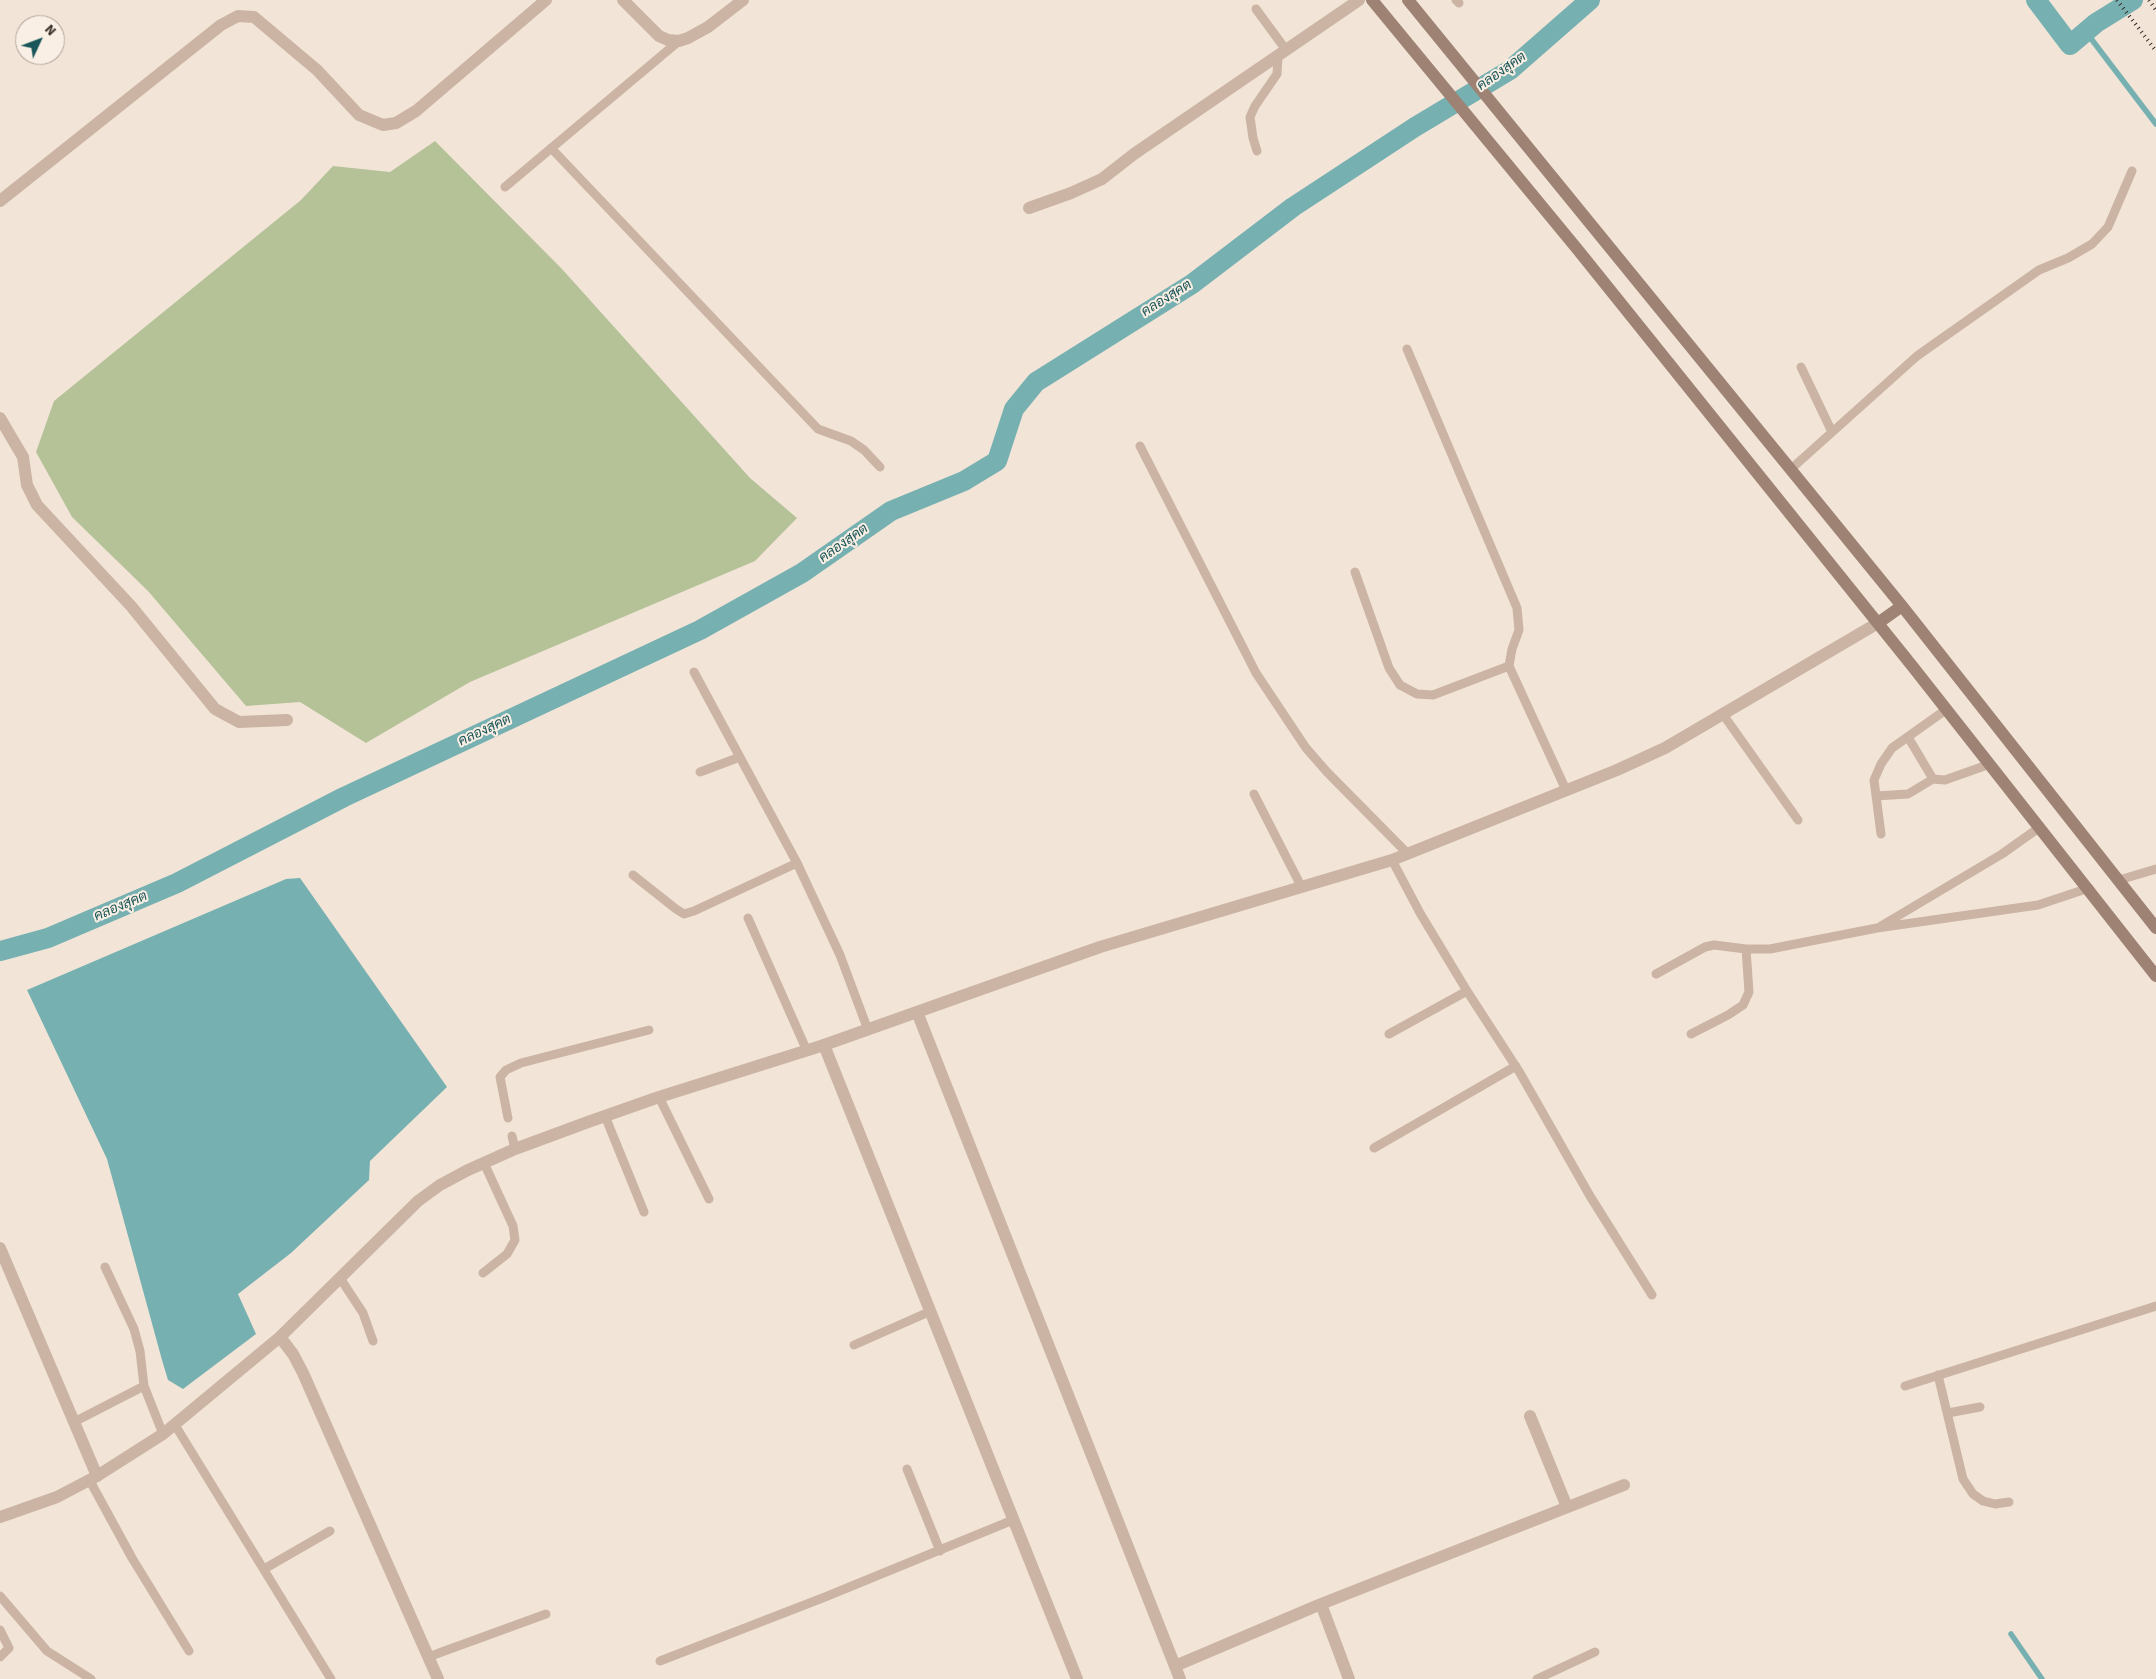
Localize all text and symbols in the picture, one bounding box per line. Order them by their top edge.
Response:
north arrow [15,15,65,65]
text: N [40,20,61,41]
water label: คลองสุคต [1474,49,1530,95]
water label: คลองสุคต [1139,277,1195,321]
water label: คลองสุคต [816,521,872,567]
water label: คลองสุคต [456,712,514,750]
water label: คลองสุคต [92,888,150,926]

